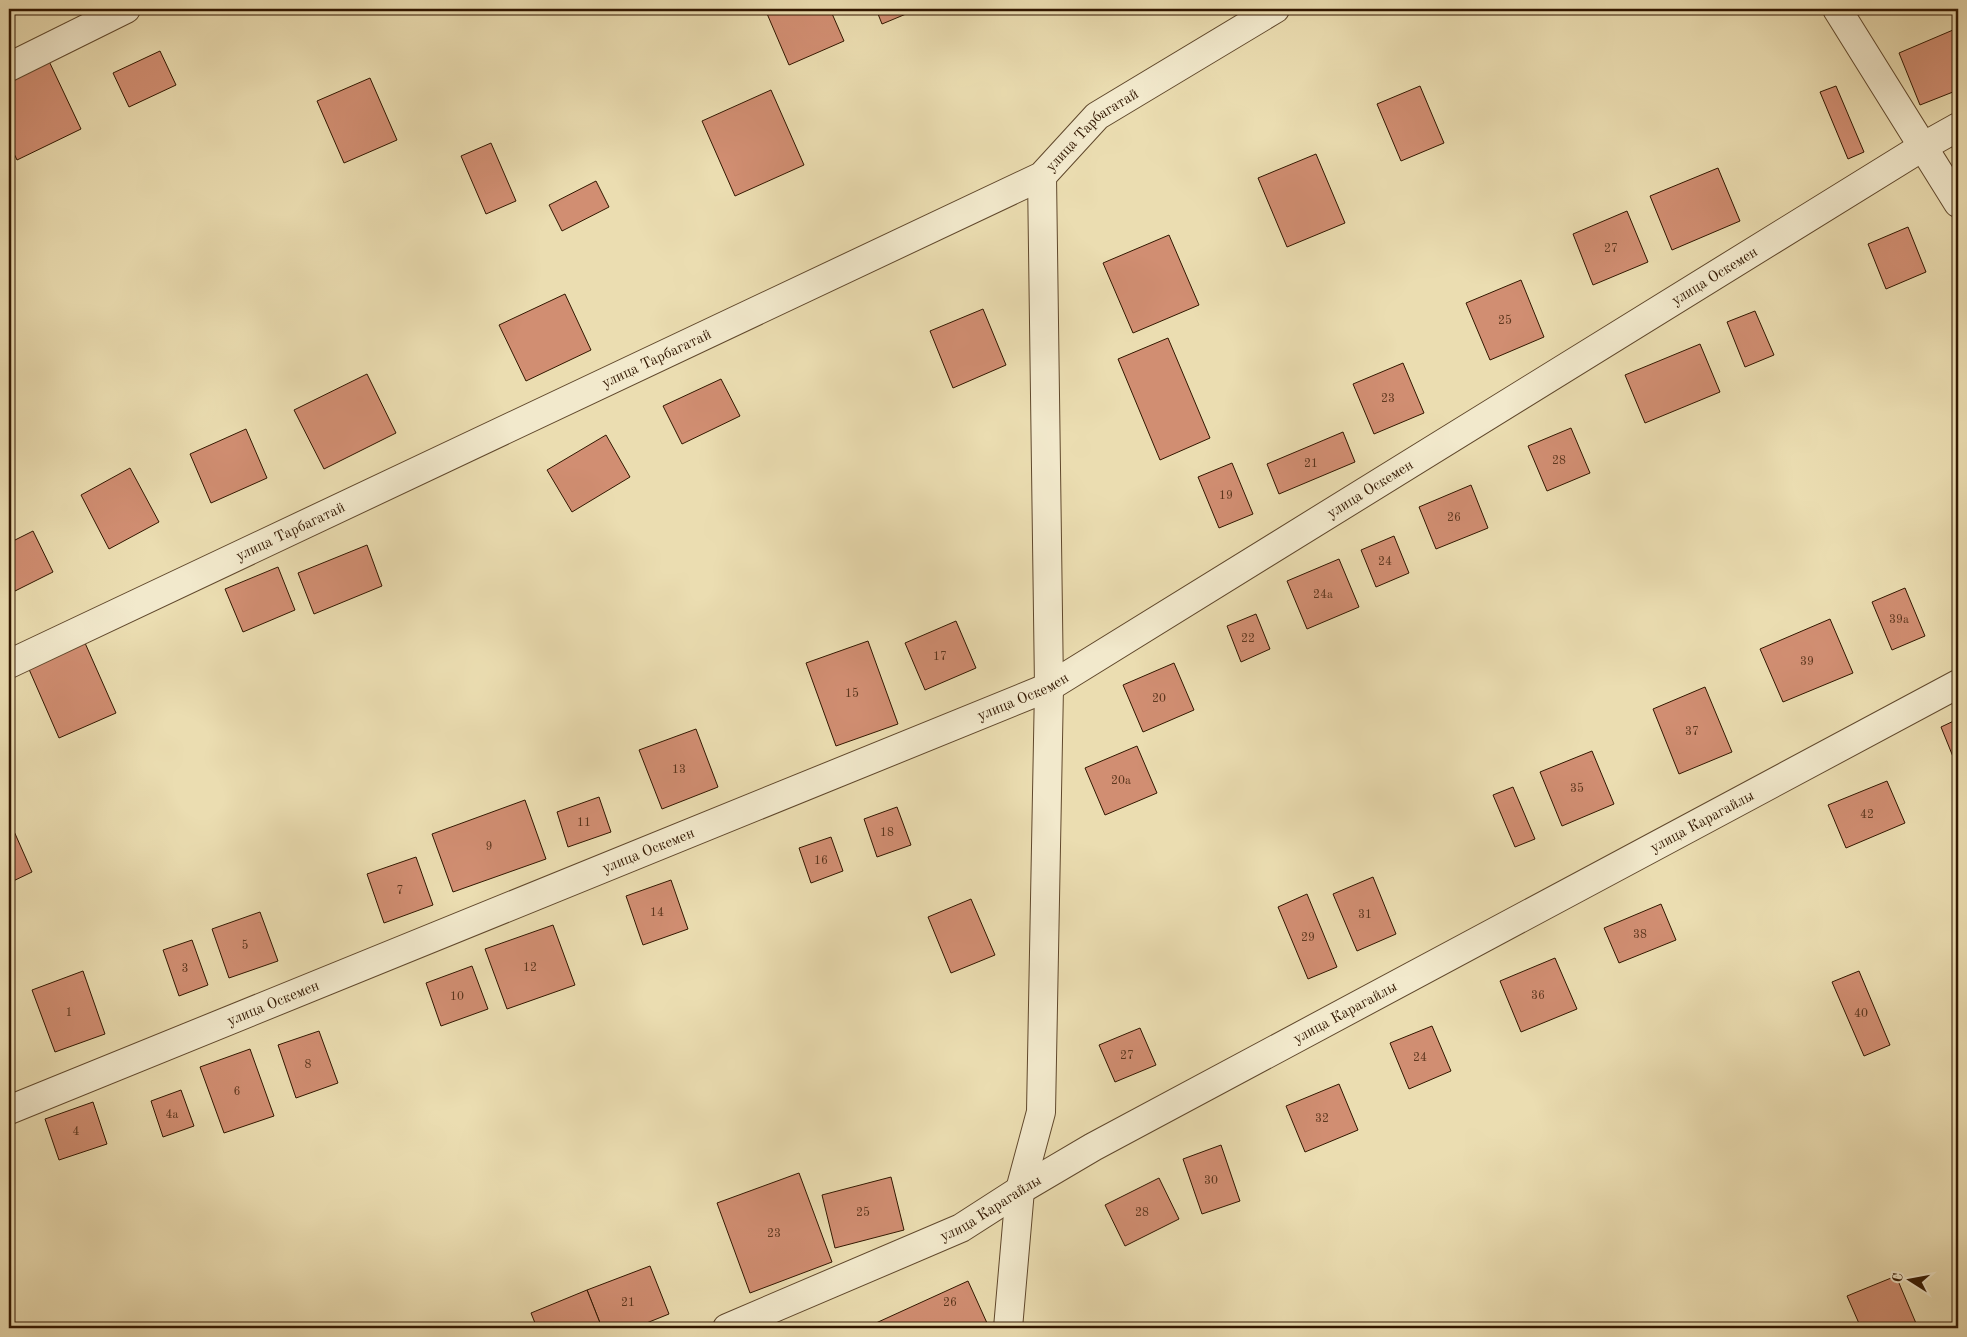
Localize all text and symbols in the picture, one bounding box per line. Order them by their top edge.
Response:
street label: улица Тарбагатай [1044,87,1141,175]
house number: 27 [1604,243,1618,255]
street label: улица Оскемен [1670,245,1761,309]
house number: 25 [1498,314,1512,327]
street label: улица Тарбагатай [600,327,714,392]
house number: 23 [1381,393,1395,405]
house number: 28 [1552,455,1566,467]
house number: 21 [1304,458,1318,470]
street label: улица Оскемен [1325,458,1416,522]
house number: 19 [1219,490,1233,502]
street label: улица Тарбагатай [234,500,348,565]
house number: 26 [1447,512,1461,524]
house number: 24 [1378,556,1392,568]
house number: 24а [1313,589,1333,601]
house number: 39а [1889,614,1909,626]
house number: 22 [1241,633,1255,645]
house number: 17 [933,651,947,663]
house number: 39 [1800,656,1814,668]
street label: улица Оскемен [976,671,1072,724]
house number: 15 [845,687,859,700]
house number: 20 [1152,693,1166,705]
house number: 37 [1685,726,1699,738]
house number: 13 [672,764,686,776]
house number: 20а [1111,775,1131,787]
house number: 35 [1570,782,1584,795]
street label: улица Карагайлы [1648,789,1757,856]
house number: 42 [1860,809,1874,821]
house number: 11 [577,817,591,829]
street label: улица Оскемен [601,826,697,877]
house number: 18 [880,827,894,839]
house number: 9 [486,841,492,853]
house number: 16 [814,855,828,867]
house number: 7 [397,885,403,897]
house number: 14 [650,907,664,919]
house number: 31 [1358,909,1372,921]
house number: 38 [1633,929,1647,941]
house number: 29 [1301,932,1315,944]
house number: 5 [242,939,249,952]
house number: 12 [523,962,537,974]
house number: 3 [182,963,188,975]
street label: улица Оскемен [225,979,322,1029]
street label: улица Карагайлы [1291,980,1400,1047]
house number: 36 [1531,990,1545,1002]
house number: 10 [450,991,464,1003]
house number: 1 [66,1007,72,1019]
house number: 40 [1854,1008,1868,1020]
house number: 27 [1120,1050,1134,1062]
house number: 24 [1413,1052,1427,1064]
house number: 8 [305,1059,312,1071]
house number: 6 [234,1086,241,1098]
house number: 4а [166,1109,179,1121]
house number: 32 [1315,1113,1329,1125]
house number: 4 [73,1126,80,1138]
street label: улица Карагайлы [938,1173,1044,1245]
house number: 30 [1204,1175,1218,1187]
house number: 25 [856,1206,870,1219]
house number: 28 [1135,1207,1149,1219]
house number: 23 [767,1228,781,1240]
north arrow [1884,1254,1934,1304]
text: С [1890,1272,1906,1284]
house number: 21 [621,1297,635,1309]
house number: 26 [943,1297,957,1309]

